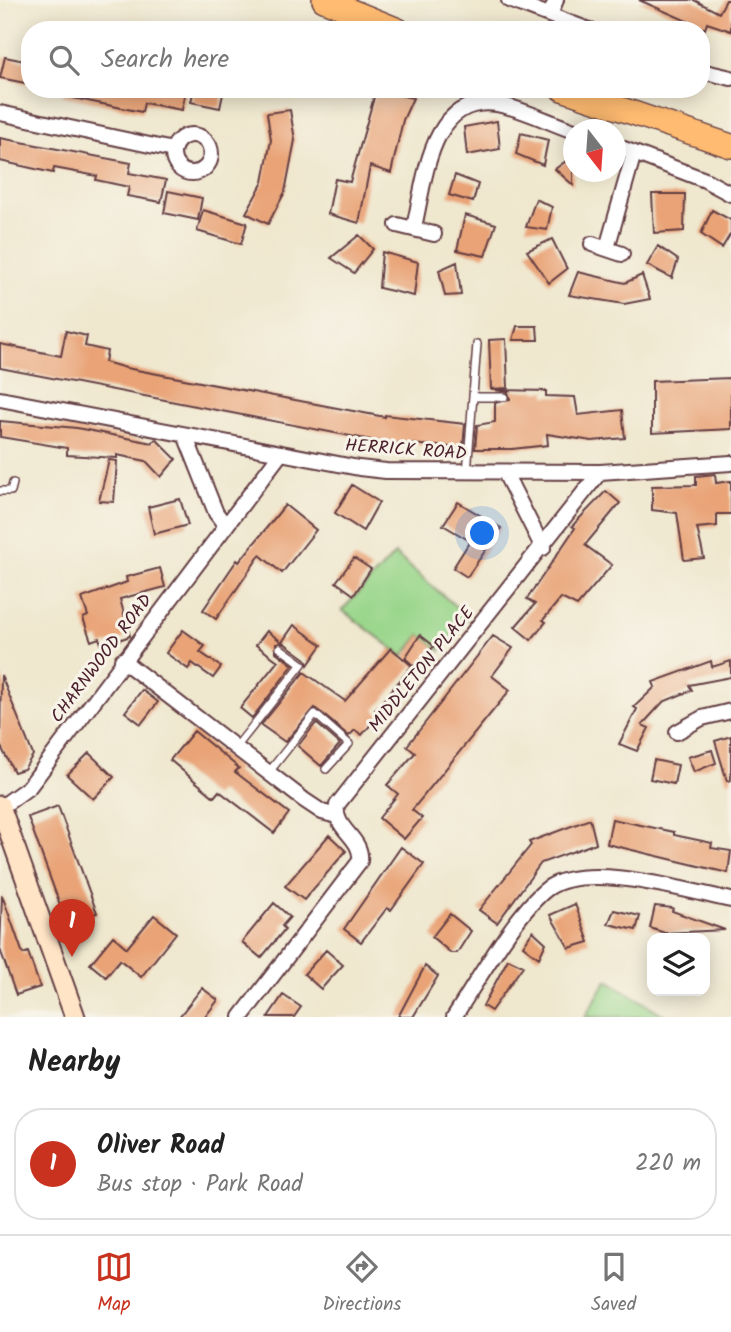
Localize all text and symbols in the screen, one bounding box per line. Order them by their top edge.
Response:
search box [21,21,710,98]
text: Search here [101,39,229,81]
icon: search [45,41,83,79]
north arrow [563,119,626,182]
street label: HERRICK ROAD [344,432,468,469]
your location [465,516,499,550]
street label: CHARNWOOD ROAD [44,588,161,730]
street label: MIDDLETON PLACE [362,600,483,739]
pin: 1 [49,899,95,957]
map controls [647,933,710,996]
button: layers [647,933,710,996]
text: Nearby [28,1039,120,1087]
text: Oliver Road [97,1125,225,1167]
text: 1 [50,1146,56,1182]
text: 220 m [635,1146,701,1182]
text: Bus stop · Park Road [97,1167,303,1203]
tab: Map [95,1248,133,1320]
tab: Directions [323,1248,401,1320]
tab: Saved [591,1248,636,1320]

